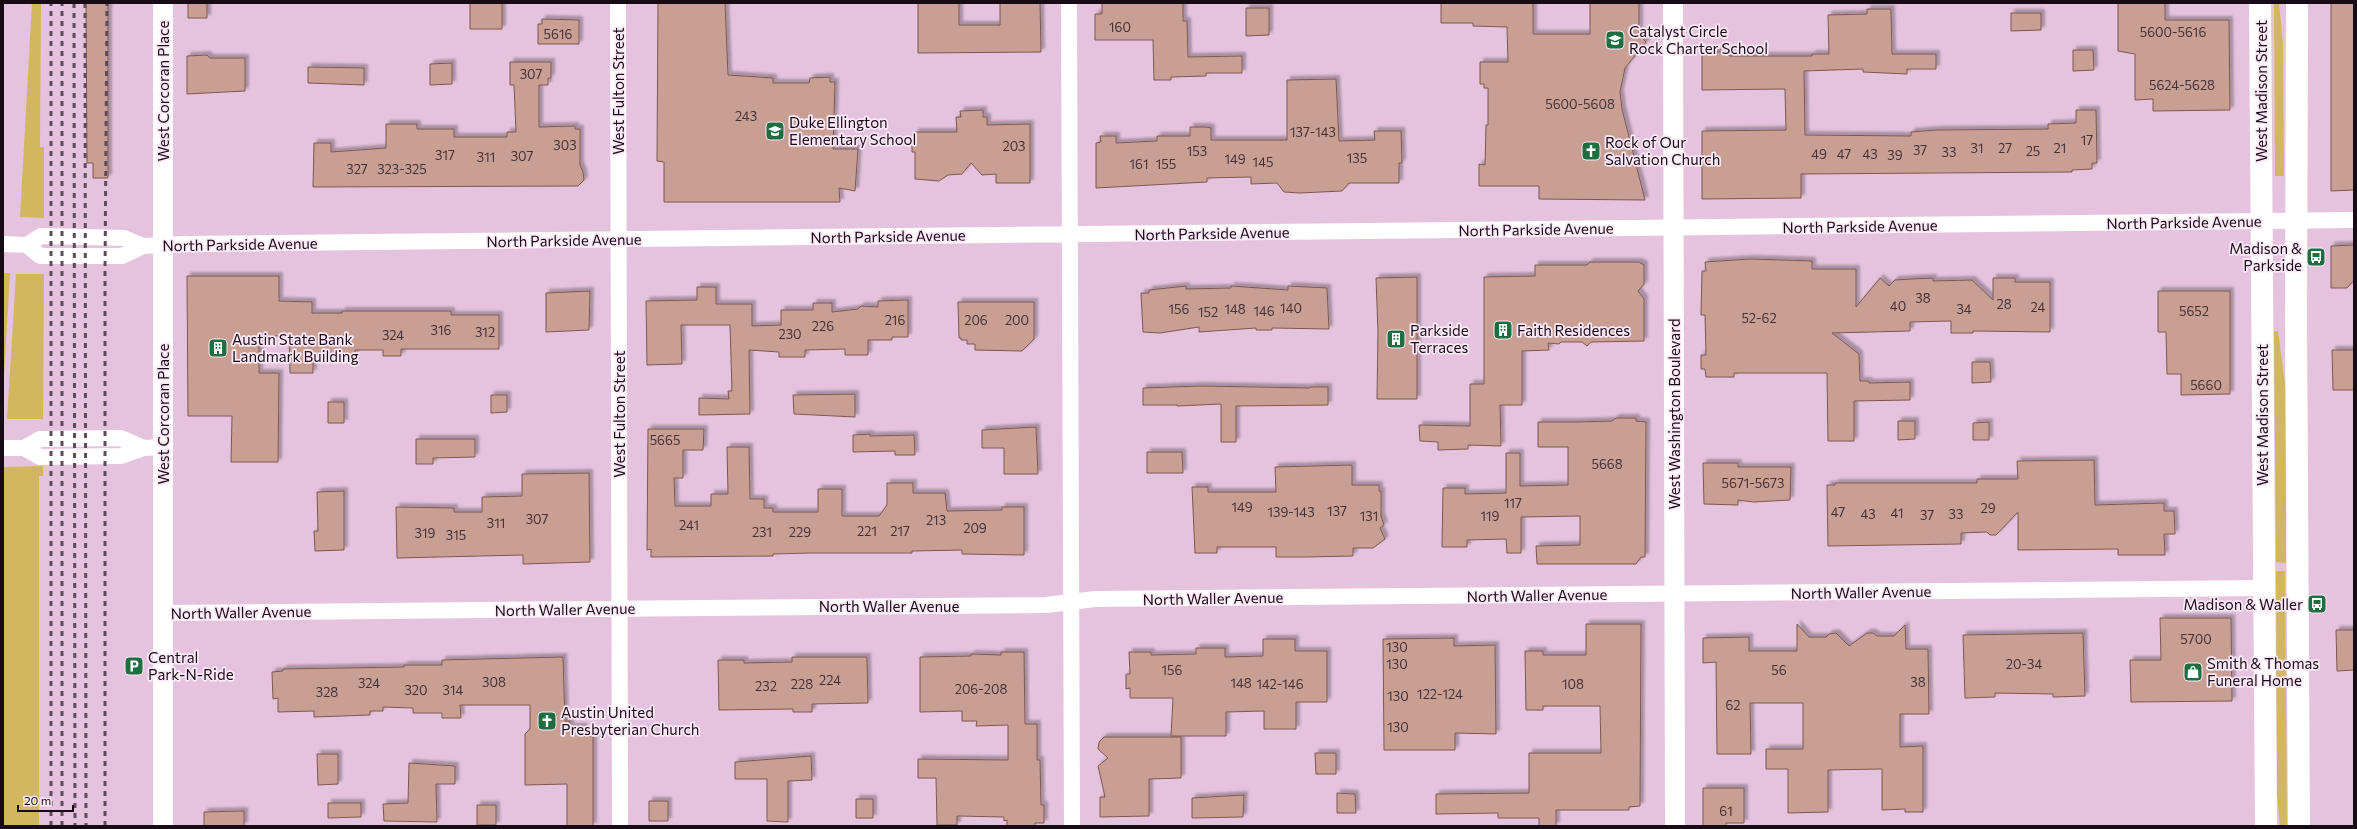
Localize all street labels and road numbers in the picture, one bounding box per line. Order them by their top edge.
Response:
street label: West Corcoran Place [154,20,172,161]
street label: West Madison Street [2252,20,2270,162]
street label: West Fulton Street [609,27,627,155]
street label: North Parkside Avenue [2106,212,2262,232]
street label: North Parkside Avenue [1782,216,1938,236]
street label: North Parkside Avenue [1458,219,1614,239]
street label: North Parkside Avenue [1134,223,1290,243]
street label: North Parkside Avenue [810,226,966,246]
street label: North Parkside Avenue [486,230,642,250]
street label: North Parkside Avenue [162,234,318,254]
street label: West Washington Boulevard [1665,318,1683,510]
street label: West Corcoran Place [154,343,172,484]
street label: West Madison Street [2253,344,2271,486]
street label: West Fulton Street [610,350,628,478]
street label: North Waller Avenue [1791,582,1932,602]
street label: North Waller Avenue [1467,585,1608,605]
street label: North Waller Avenue [1143,588,1284,608]
street label: North Waller Avenue [819,597,959,615]
street label: North Waller Avenue [495,599,636,619]
street label: North Waller Avenue [171,602,312,622]

